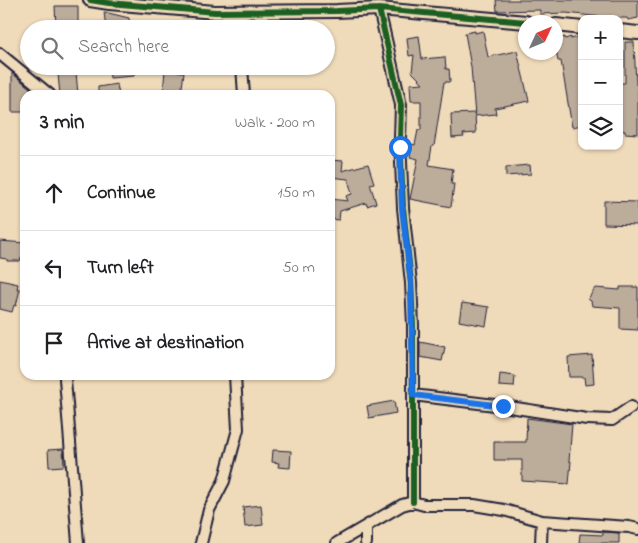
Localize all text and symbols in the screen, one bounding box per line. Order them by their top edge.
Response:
north arrow [518,15,563,60]
map controls [578,15,623,150]
button: + [578,15,623,60]
search box [20,20,335,75]
icon: search [38,34,66,62]
text: Search here [78,34,169,61]
button: − [578,60,623,105]
button: layers [578,105,623,150]
text: 3 min [40,108,84,138]
text: Walk · 200 m [235,111,315,135]
route start [389,136,412,159]
icon: ahead [40,179,68,207]
text: Continue [87,180,155,207]
text: 150 m [277,181,315,205]
icon: left [40,254,68,282]
text: Turn left [87,255,154,282]
text: 50 m [283,256,315,280]
icon: arrive [40,329,68,357]
text: Arrive at destination [87,330,244,357]
route end [492,395,515,418]

